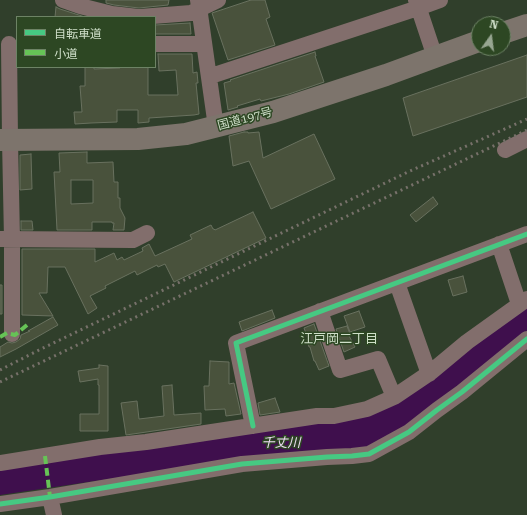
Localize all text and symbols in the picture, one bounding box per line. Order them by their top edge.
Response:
legend [16,16,156,68]
north arrow [471,16,511,56]
text: N [488,18,499,32]
text: 自転車道 [54,27,102,41]
text: 小道 [54,47,78,61]
street label: 国道197号 [216,105,274,133]
district label: 江戸岡二丁目 [300,331,378,347]
water label: 千丈川 [262,435,300,451]

